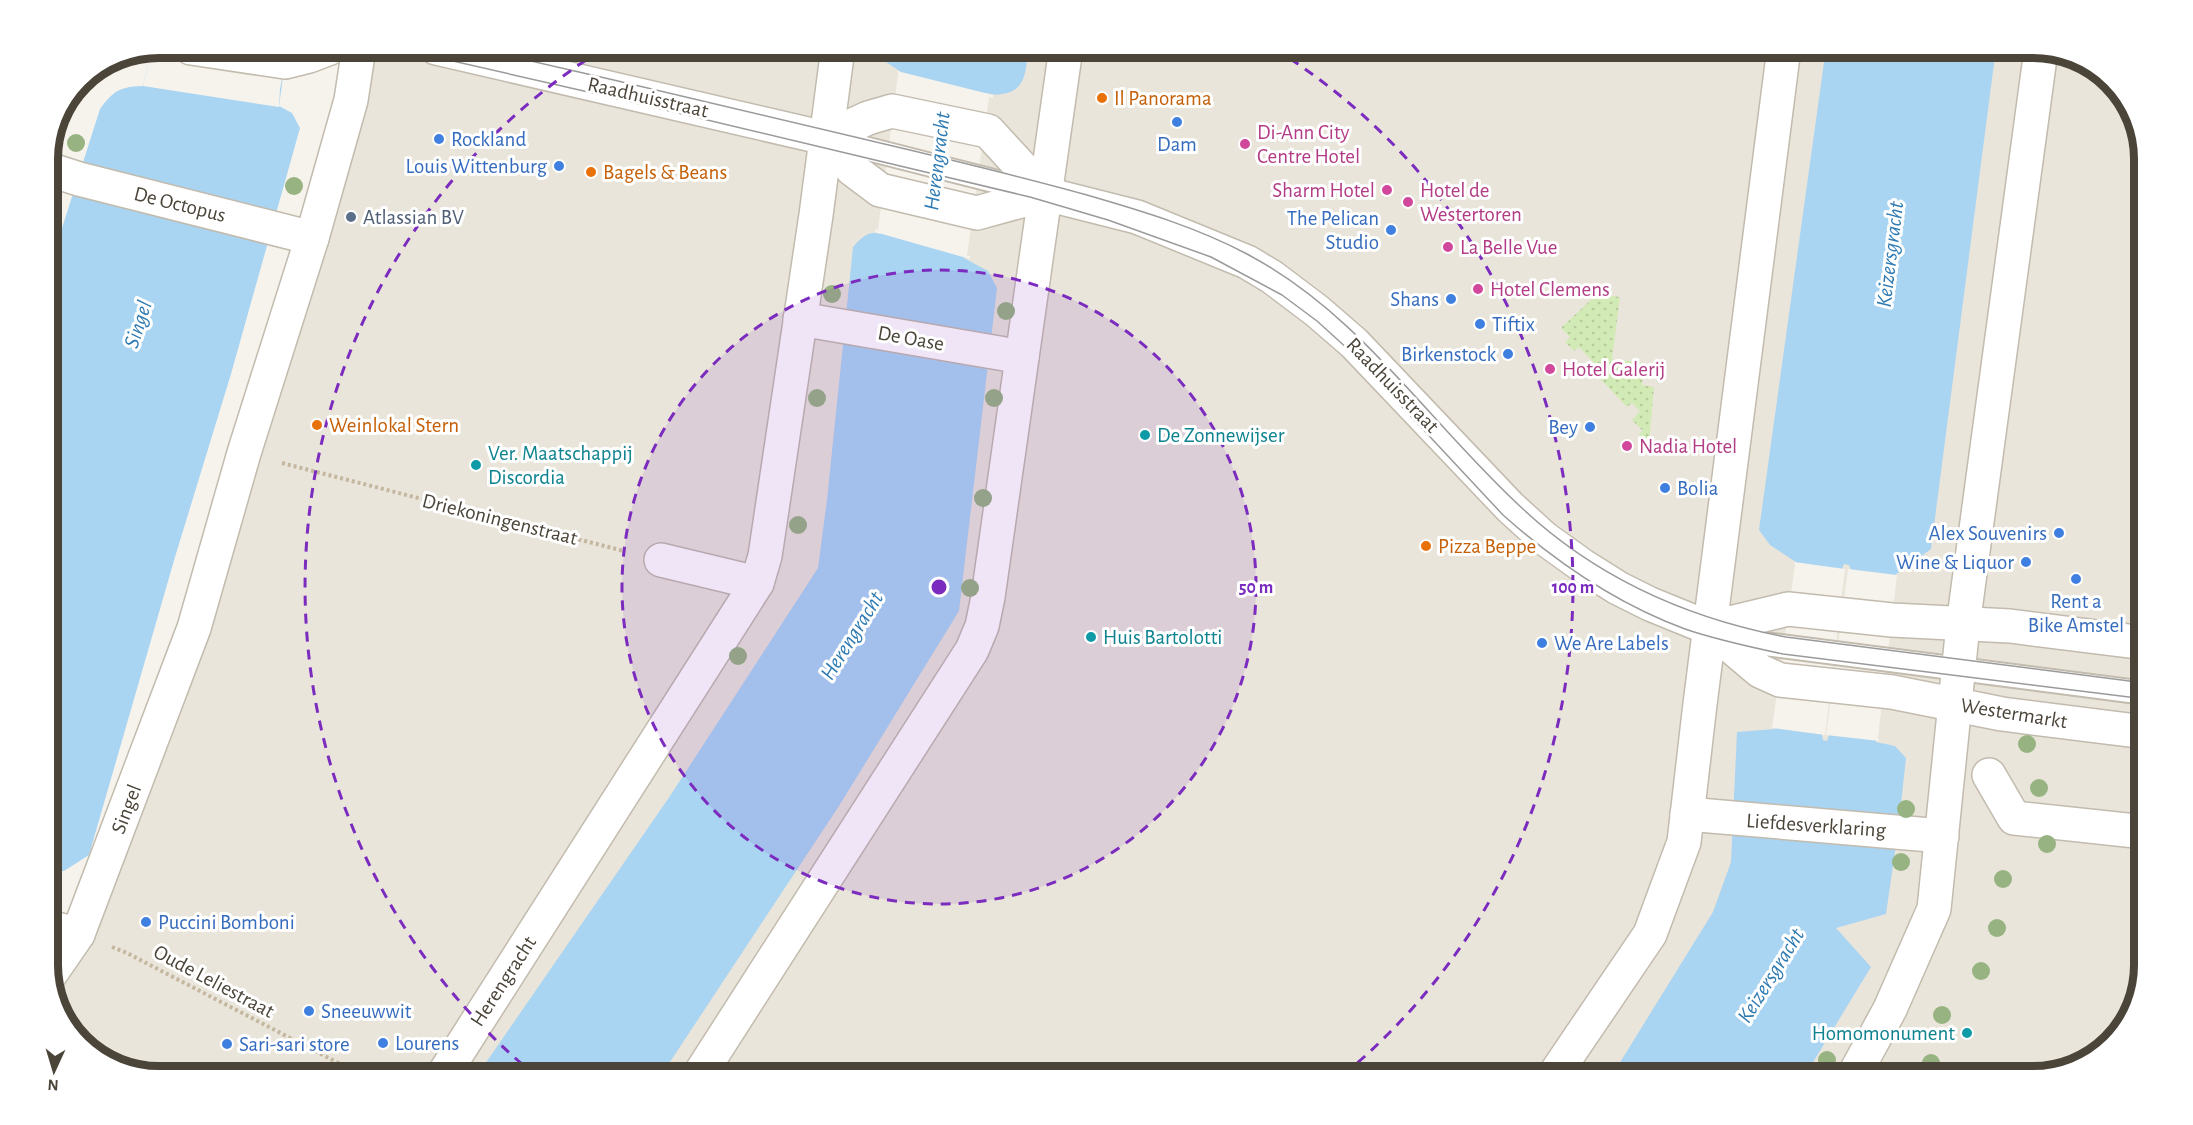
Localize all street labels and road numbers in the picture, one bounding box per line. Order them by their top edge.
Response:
street label: Raadhuisstraat [586,73,711,122]
street label: De Octopus [132,183,228,226]
street label: De Oase [876,322,946,355]
street label: Raadhuisstraat [1342,334,1443,437]
street label: Driekoningenstraat [420,490,580,549]
street label: Westermarkt [1959,695,2069,732]
street label: Singel [108,782,145,837]
street label: Liefdesverklaring [1745,810,1887,841]
street label: Herengracht [467,932,540,1030]
street label: Oude Leliestraat [150,941,278,1022]

